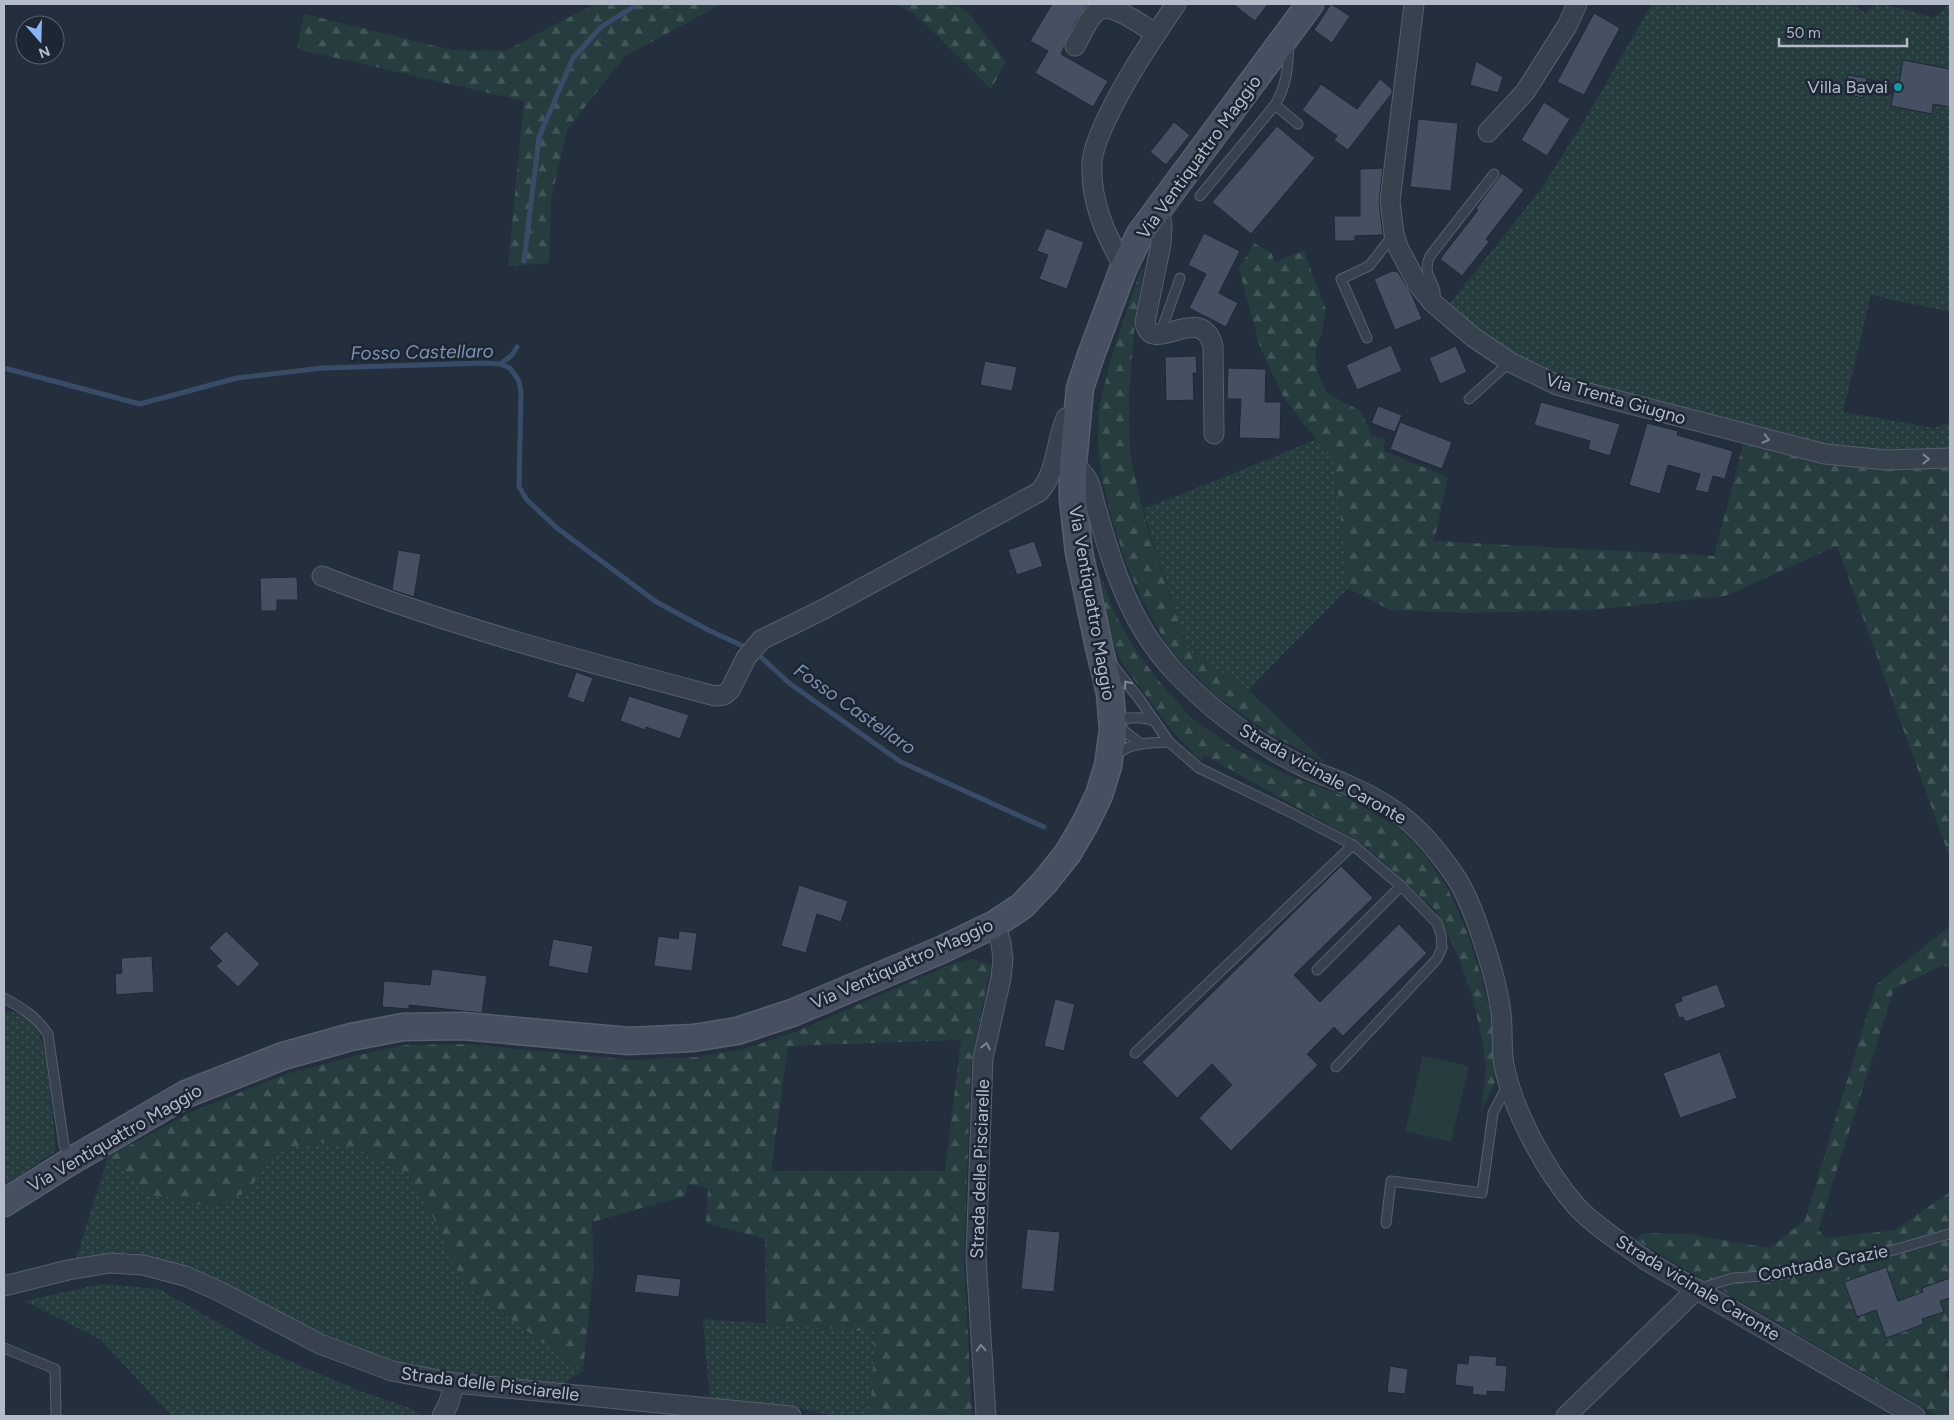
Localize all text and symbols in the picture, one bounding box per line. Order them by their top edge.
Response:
north arrow [15,15,65,65]
scale bar [1779,15,1906,47]
text: 50 m [1786,24,1821,42]
text: N [36,42,52,62]
street label: Via Ventiquattro Maggio [1132,71,1266,243]
place label: Villa Bavai [1807,76,1888,98]
marker: Villa Bavai [1892,81,1904,93]
water label: Fosso Castellaro [350,339,494,365]
street label: Via Trenta Giugno [1543,368,1689,430]
one-way arrow [1761,433,1770,444]
one-way arrow [1923,454,1931,464]
street label: Via Ventiquattro Maggio [1064,504,1120,702]
water label: Fosso Castellaro [790,658,920,760]
one-way arrow [1125,681,1133,690]
street label: Strada vicinale Caronte [1236,719,1410,829]
street label: Via Ventiquattro Maggio [807,914,997,1014]
one-way arrow [980,1041,991,1050]
street label: Via Ventiquattro Maggio [24,1079,206,1197]
street label: Strada delle Pisciarelle [966,1079,994,1259]
street label: Strada vicinale Caronte [1612,1230,1784,1346]
street label: Contrada Grazie [1756,1240,1890,1286]
one-way arrow [976,1343,987,1351]
street label: Strada delle Pisciarelle [400,1362,581,1406]

